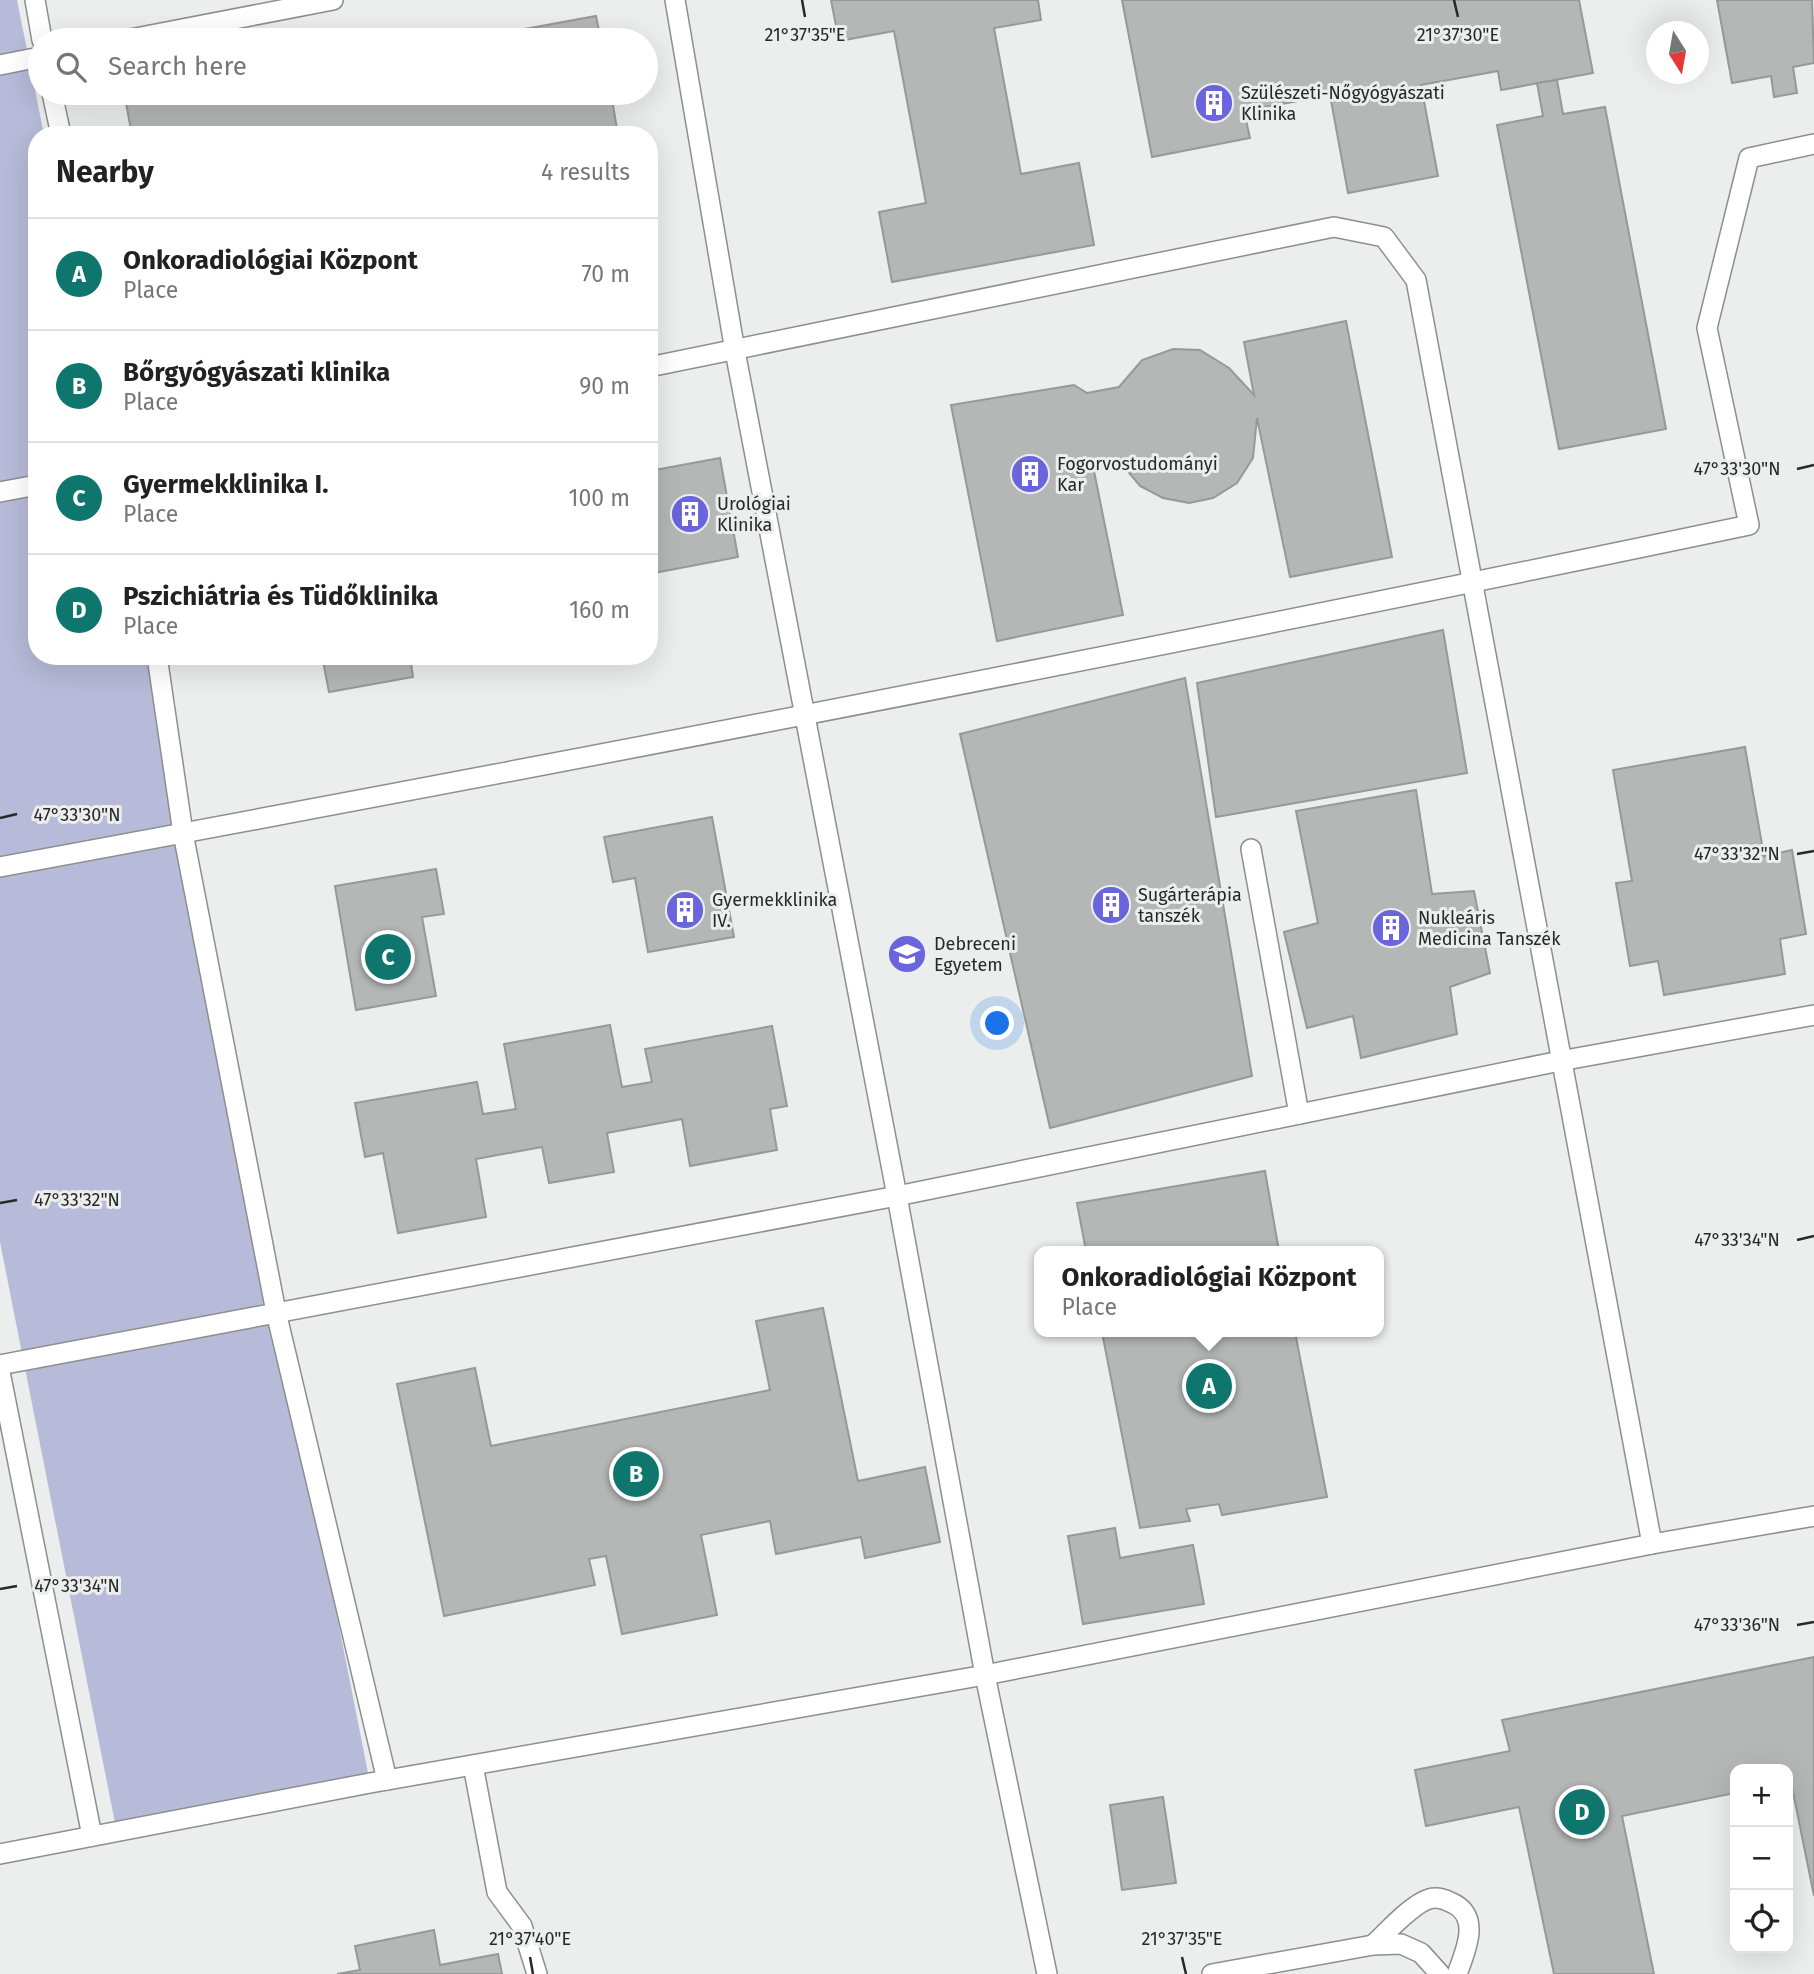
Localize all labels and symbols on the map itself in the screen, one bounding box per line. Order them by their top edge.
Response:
north arrow [1646,21,1709,84]
text: 21°37'35"E [765,24,845,46]
text: 21°37'30"E [1417,24,1499,46]
building icon: Szülészeti-Nőgyógyászati Klinika [1193,82,1235,124]
place label: Szülészeti-Nőgyógyászati Klinika [1241,82,1445,125]
building icon: Fogorvostudományi Kar [1009,453,1051,495]
place label: Fogorvostudományi Kar [1057,453,1218,496]
text: 47°33'30"N [1694,458,1780,480]
building icon: Urológiai Klinika [669,493,711,535]
place label: Urológiai Klinika [717,493,791,536]
text: 47°33'30"N [34,804,120,826]
text: 47°33'32"N [1694,843,1780,865]
building icon: Sugárterápia tanszék [1090,884,1132,926]
place label: Sugárterápia tanszék [1138,884,1242,927]
building icon: Gyermekklinika IV. [664,889,706,931]
place label: Gyermekklinika IV. [712,889,837,932]
building icon: Nukleáris Medicina Tanszék [1370,907,1412,949]
place label: Nukleáris Medicina Tanszék [1418,907,1561,950]
pin: C [365,931,411,983]
school or university icon: Debreceni Egyetem [886,933,928,975]
place label: Debreceni Egyetem [934,933,1016,976]
your location [980,1006,1014,1040]
text: 47°33'32"N [34,1189,120,1211]
text: 47°33'34"N [1694,1229,1780,1251]
pin: A [1186,1360,1232,1412]
pin: B [613,1448,659,1500]
text: 47°33'34"N [34,1575,120,1597]
text: 47°33'36"N [1694,1614,1780,1636]
pin: D [1559,1786,1605,1838]
text: 21°37'40"E [489,1928,571,1950]
text: 21°37'35"E [1142,1928,1222,1950]

